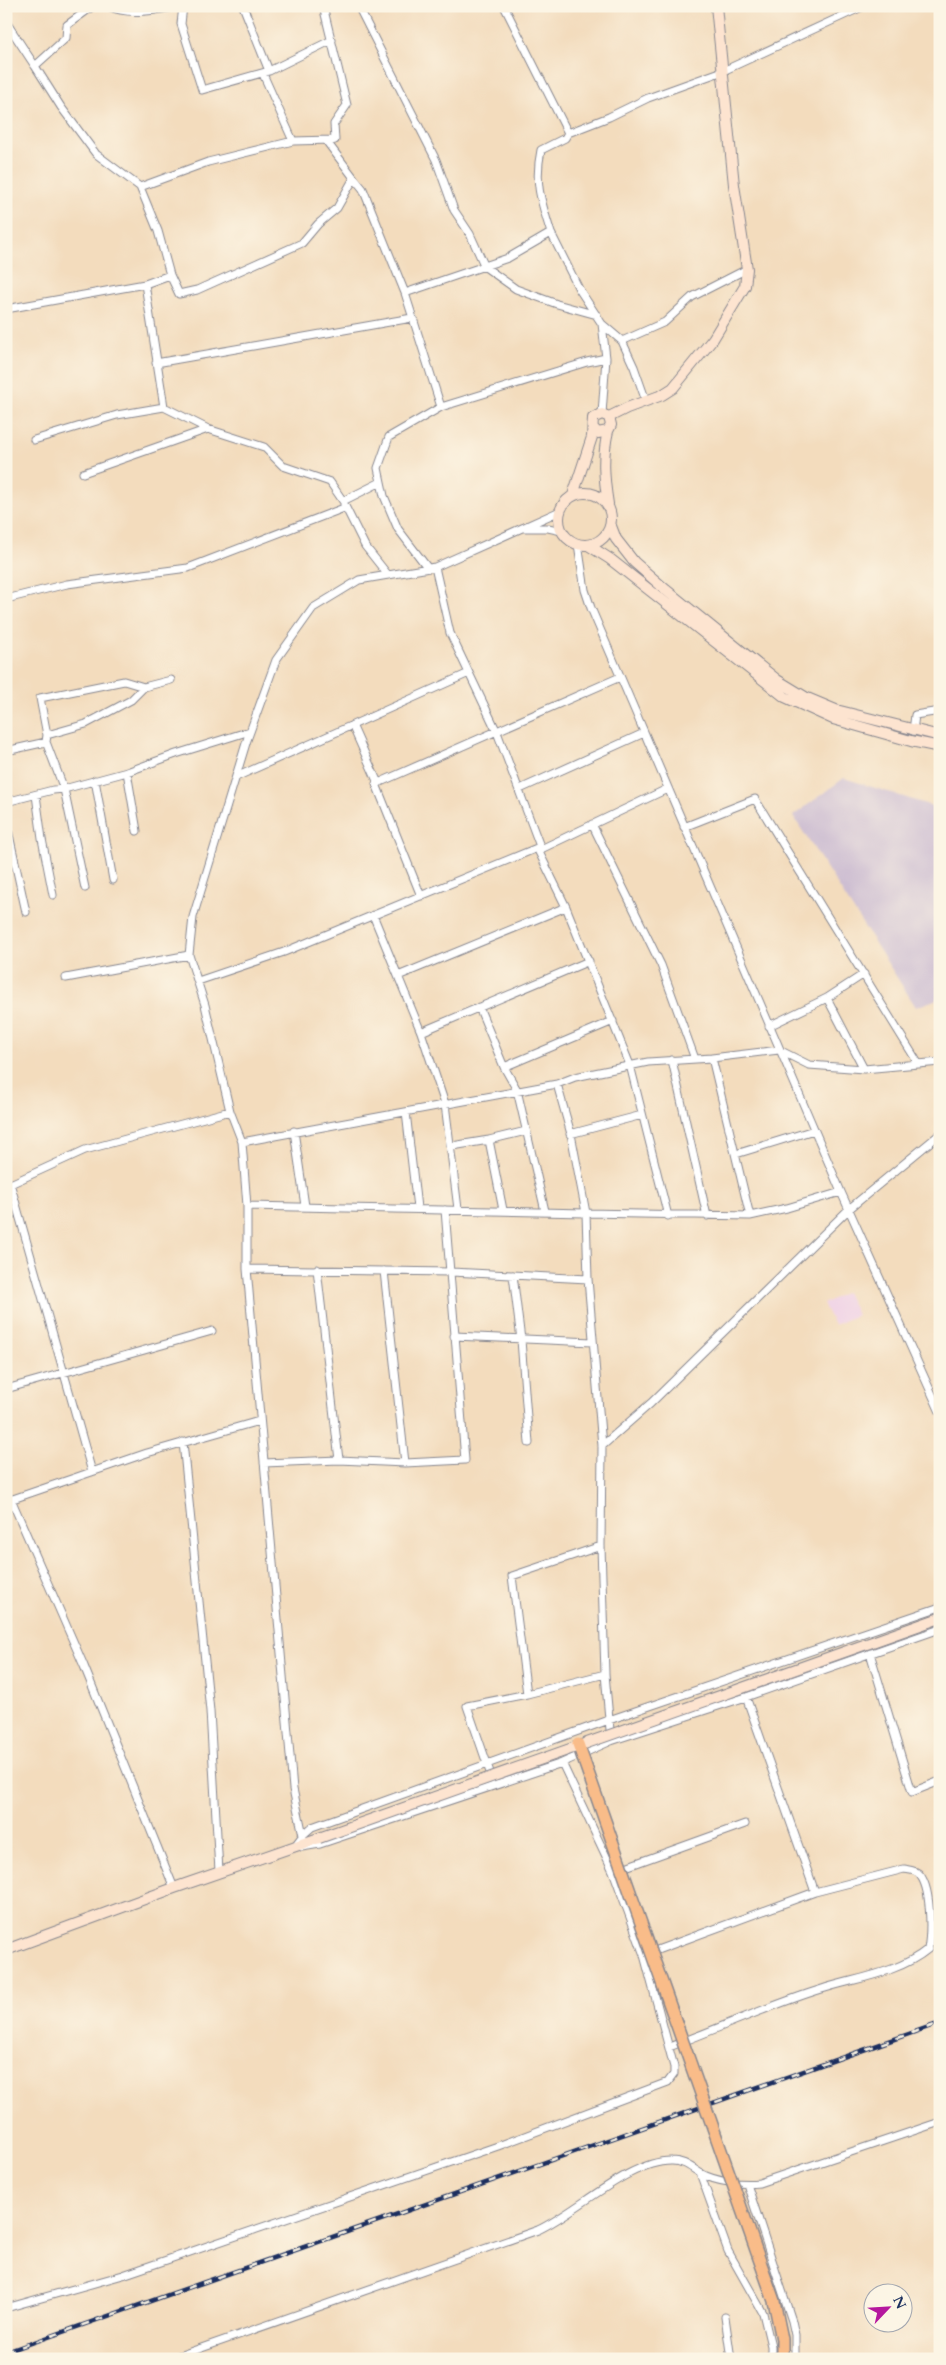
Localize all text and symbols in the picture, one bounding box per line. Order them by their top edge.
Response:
north arrow [864,2282,914,2332]
text: N [888,2293,911,2312]

